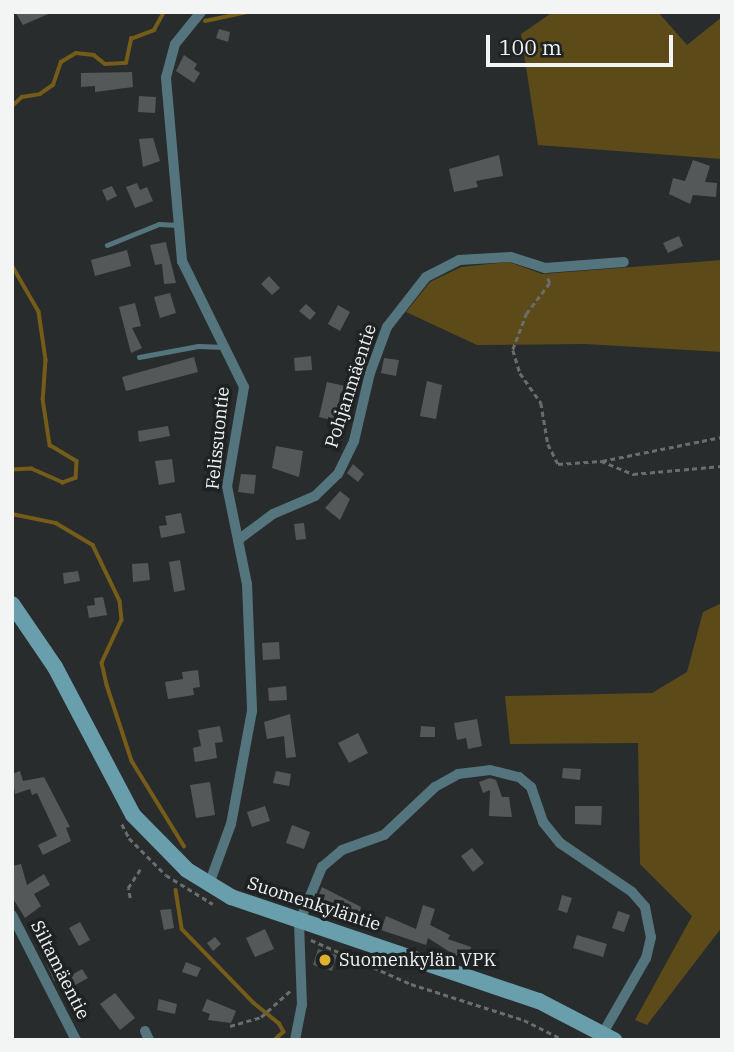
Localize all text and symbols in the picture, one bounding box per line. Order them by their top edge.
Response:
scale bar [489,21,676,65]
text: 100 m [499,33,562,61]
street label: Pohjanmäentie [321,321,381,451]
street label: Felissuontie [202,386,234,490]
street label: Suomenkyläntie [245,872,383,936]
street label: Siltamäentie [26,917,94,1023]
place label: Suomenkylän VPK [339,949,496,971]
marker: Suomenkylän VPK [317,952,333,968]

